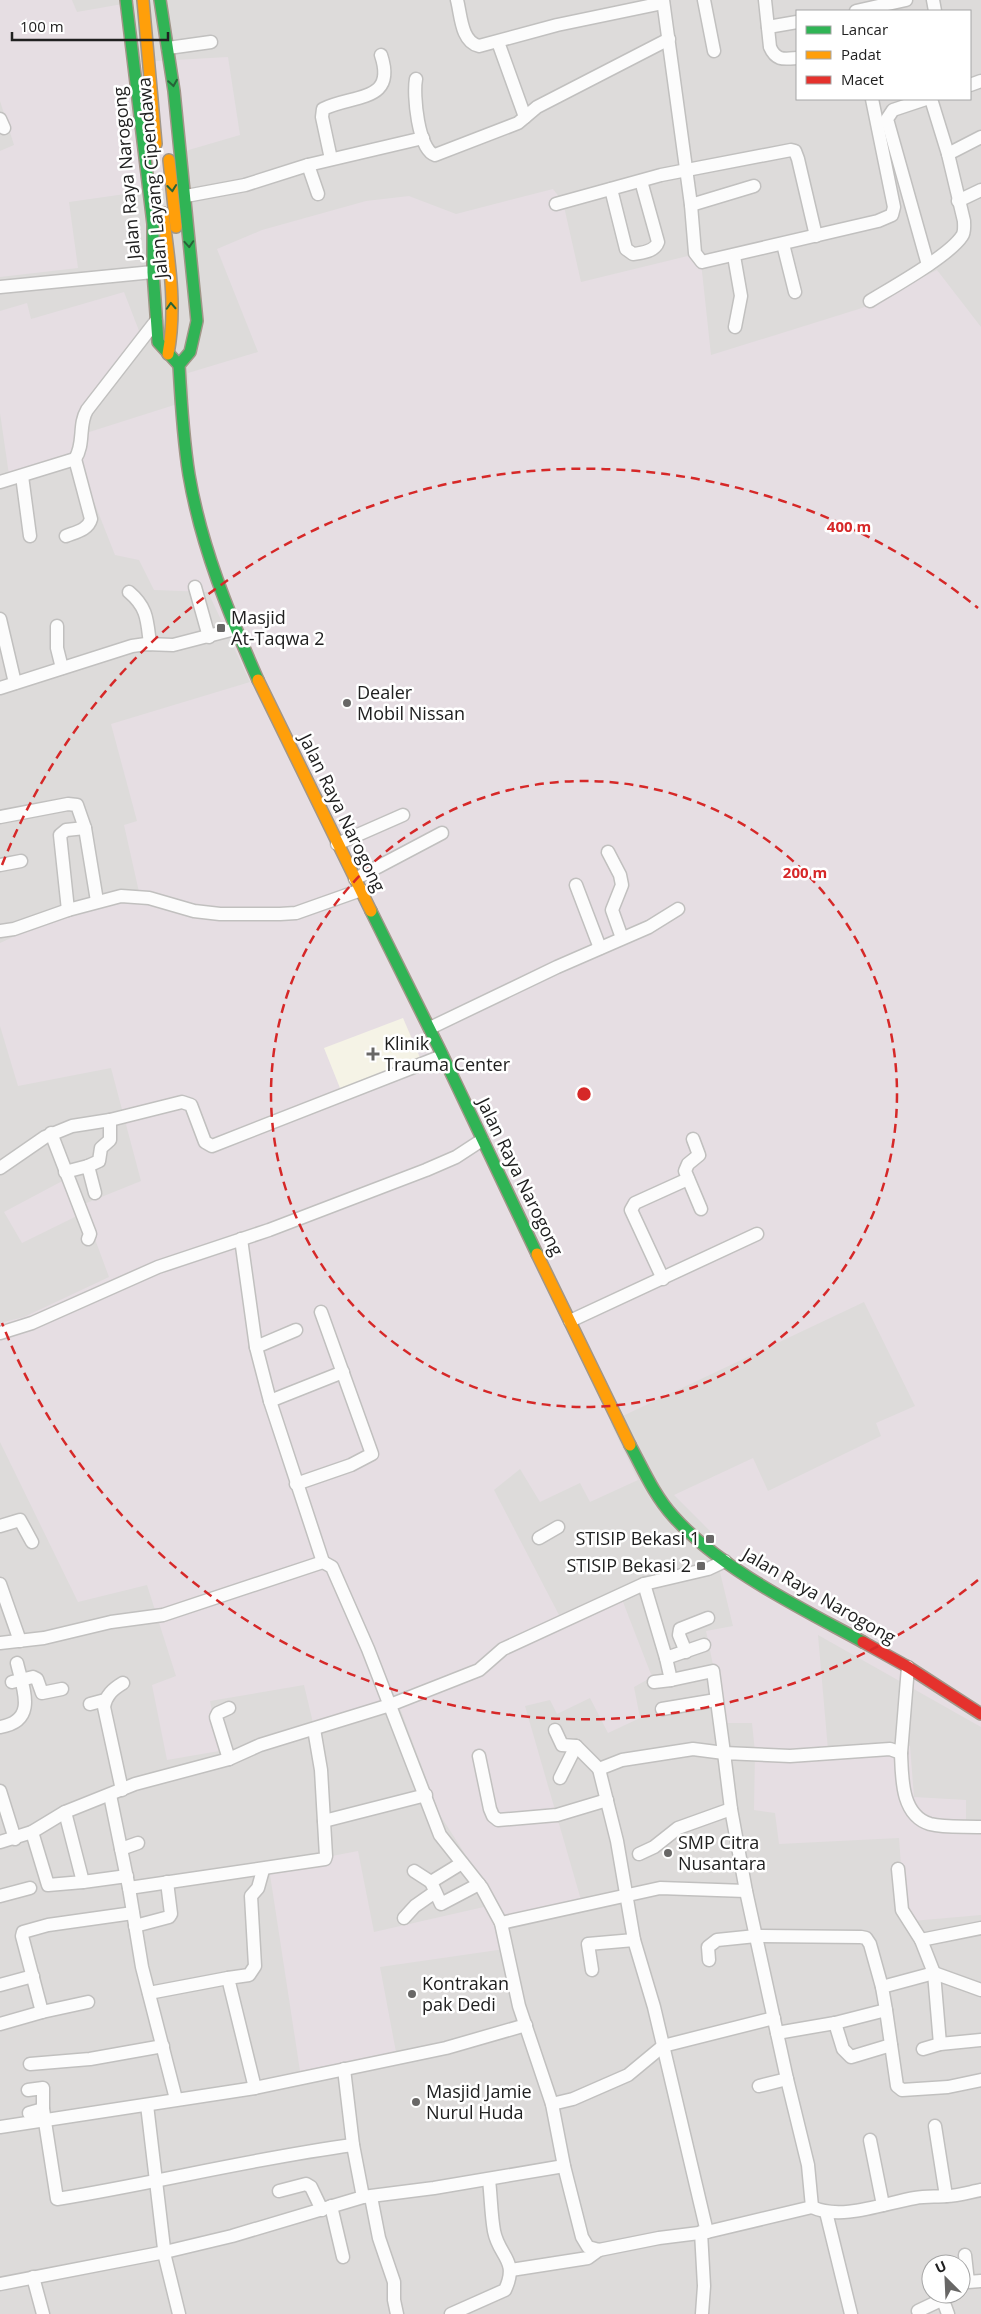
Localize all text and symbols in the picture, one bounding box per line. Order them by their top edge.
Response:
scale bar [12,10,169,42]
legend [796,10,971,100]
text: 100 m [20,16,64,36]
text: Lancar [841,19,888,39]
text: Padat [841,44,881,64]
text: Macet [841,69,884,89]
street label: Jalan Layang Cipendawa [131,76,173,282]
one-way arrow [167,79,178,87]
street label: Jalan Raya Narogong [106,86,146,262]
one-way arrow [166,184,177,192]
one-way arrow [184,241,195,249]
one-way arrow [166,301,177,309]
text: 400 m [827,516,871,536]
place label: Masjid At-Taqwa 2 [231,605,324,650]
marker: Masjid At-Taqwa 2 [215,622,227,634]
place label: Dealer Mobil Nissan [357,680,465,725]
marker: Dealer Mobil Nissan [341,697,353,709]
street label: Jalan Raya Narogong [293,728,392,896]
text: 200 m [783,862,827,882]
place label: Klinik Trauma Center [384,1031,511,1076]
marker: Klinik Trauma Center [366,1047,380,1061]
centre of rings [575,1085,593,1103]
street label: Jalan Raya Narogong [471,1092,570,1260]
place label: STISIP Bekasi 1 [576,1526,700,1550]
marker: STISIP Bekasi 1 [704,1533,716,1545]
street label: Jalan Raya Narogong [737,1540,901,1649]
place label: STISIP Bekasi 2 [567,1553,691,1577]
marker: STISIP Bekasi 2 [695,1560,707,1572]
place label: SMP Citra Nusantara [678,1830,766,1875]
marker: SMP Citra Nusantara [662,1847,674,1859]
place label: Kontrakan pak Dedi [422,1971,509,2016]
marker: Kontrakan pak Dedi [406,1988,418,2000]
place label: Masjid Jamie Nurul Huda [426,2079,532,2124]
marker: Masjid Jamie Nurul Huda [410,2096,422,2108]
north arrow [921,2254,971,2304]
text: U [932,2256,949,2278]

